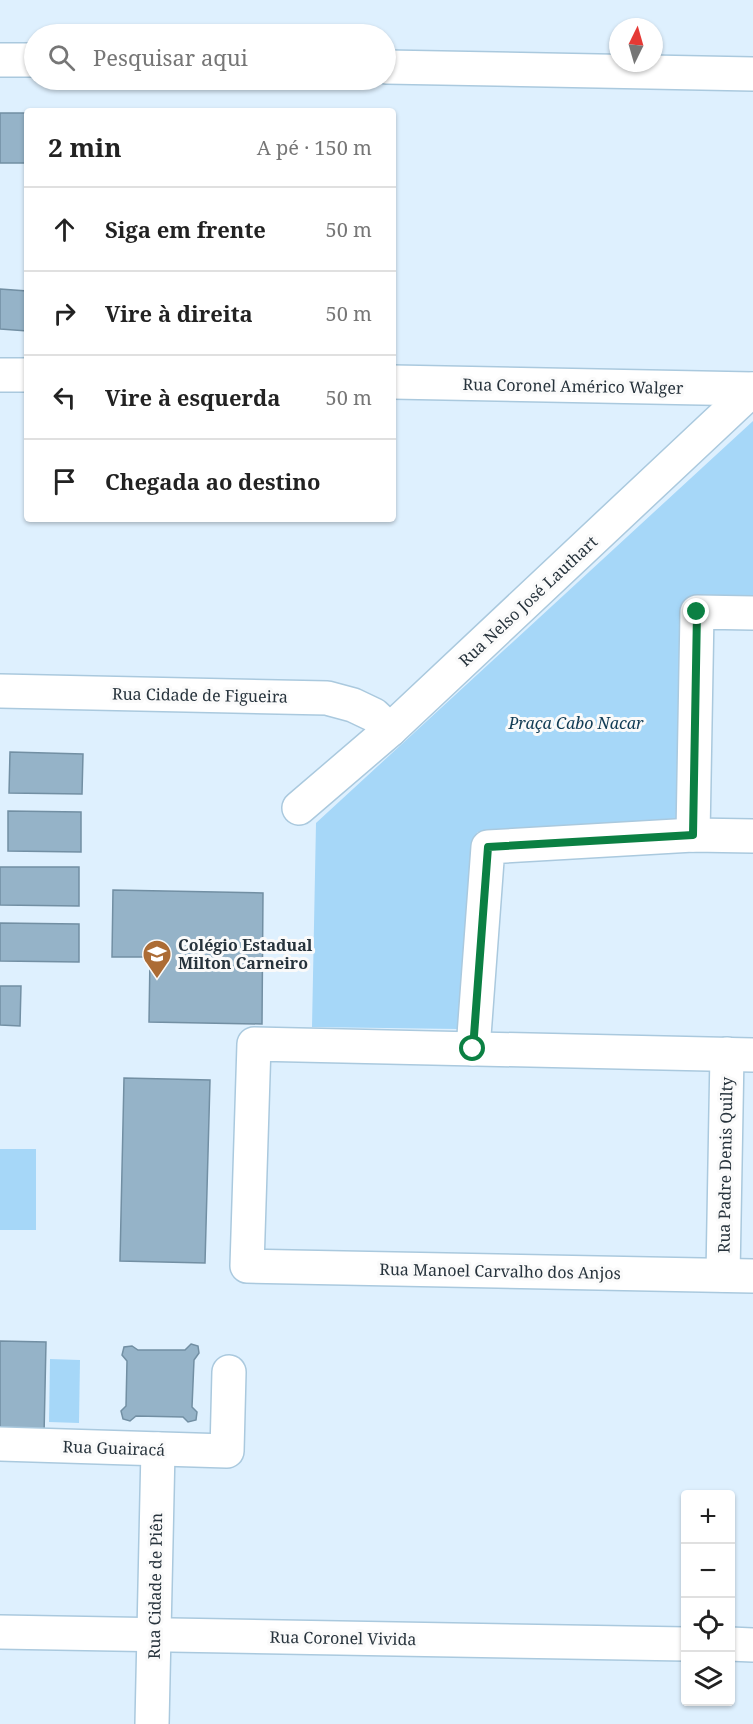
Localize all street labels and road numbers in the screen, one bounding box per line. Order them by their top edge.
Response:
street label: Rua Coronel Américo Walger [462,373,684,399]
street label: Rua Nelso José Lauthart [454,531,602,671]
street label: Rua Cidade de Figueira [112,682,288,708]
street label: Rua Padre Denis Quilty [712,1076,738,1253]
street label: Rua Manoel Carvalho dos Anjos [379,1258,621,1284]
street label: Rua Guairacá [62,1435,166,1461]
street label: Rua Cidade de Piên [143,1513,167,1659]
street label: Rua Coronel Vivida [269,1626,417,1650]

